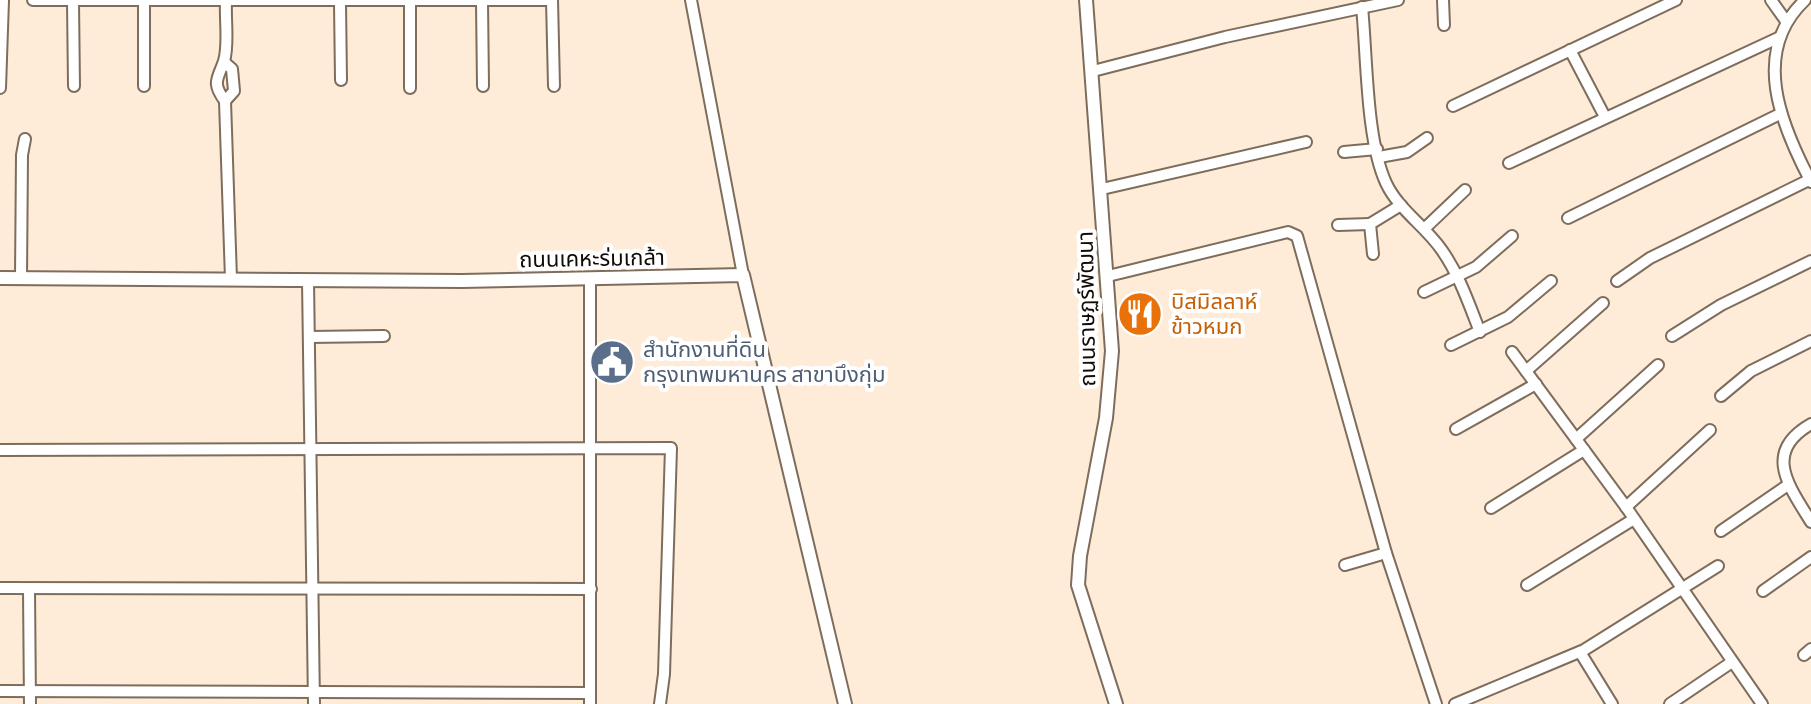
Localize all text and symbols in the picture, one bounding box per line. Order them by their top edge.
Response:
street label: ถนนราษฏร์พัฒนา [1071,231,1100,387]
street label: ถนนเคหะร่มเกล้า [519,243,665,272]
place label: บิสมิลลาห์ ข้าวหมก [1171,287,1258,339]
restaurant icon: บิสมิลลาห์ ข้าวหมก [1116,290,1164,338]
place label: สำนักงานที่ดิน กรุงเทพมหานคร สาขาบึงกุ่ม [643,334,886,388]
public building icon: สำนักงานที่ดิน กรุงเทพมหานคร สาขาบึงกุ่ม [588,338,636,386]

